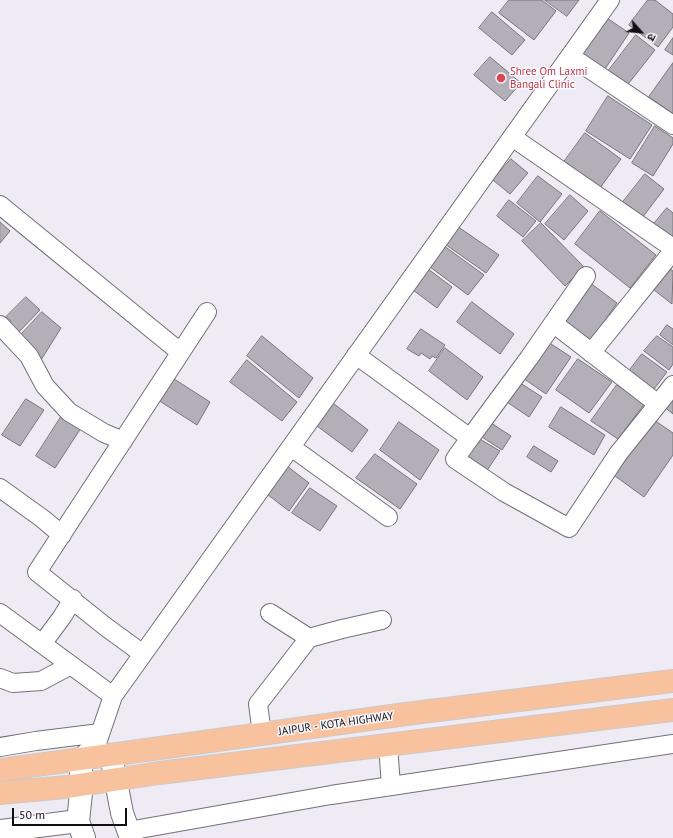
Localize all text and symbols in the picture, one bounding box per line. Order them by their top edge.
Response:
north arrow [621,12,661,52]
text: उ [644,31,659,43]
place label: Shree Om Laxmi Bangali Clinic [510,65,587,91]
marker: Shree Om Laxmi Bangali Clinic [495,72,507,84]
street label: JAIPUR - KOTA HIGHWAY [278,709,394,739]
scale bar [14,800,129,826]
text: 50 m [19,807,45,822]

